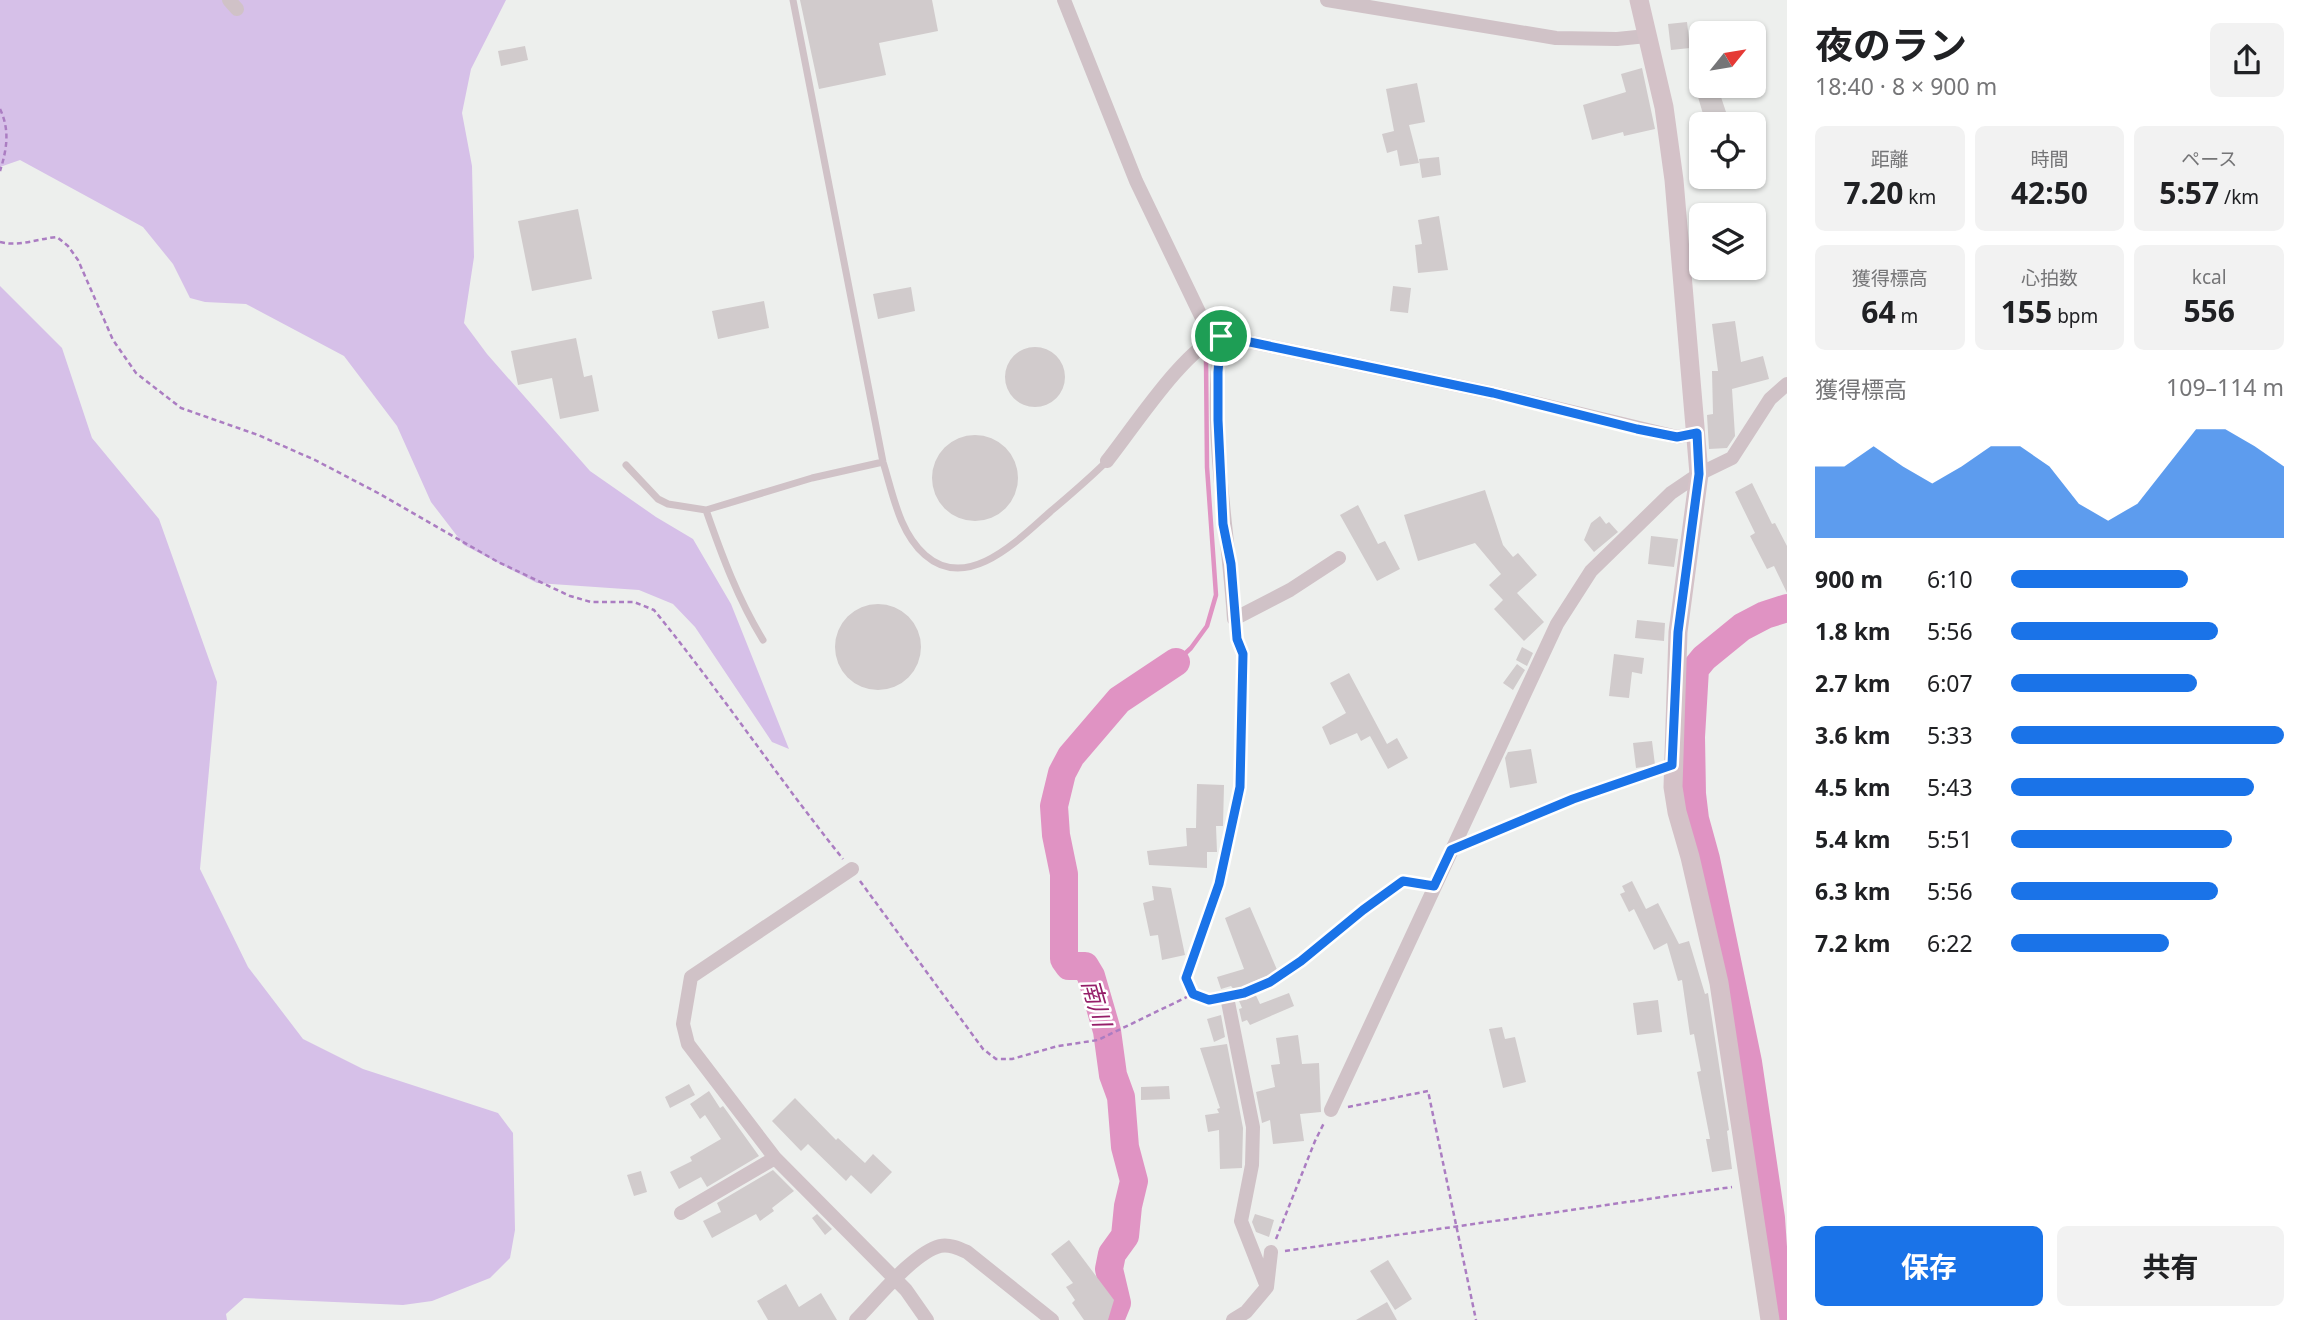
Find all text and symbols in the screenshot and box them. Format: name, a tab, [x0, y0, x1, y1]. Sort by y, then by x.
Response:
text: 夜のラン	[1815, 18, 1967, 70]
north arrow	[1689, 21, 1766, 98]
map controls	[1689, 21, 1766, 280]
button: share	[2210, 23, 2284, 97]
text: 18:40 · 8 × 900 m	[1815, 70, 1997, 102]
button: locate	[1689, 112, 1766, 189]
text: 距離	[1871, 146, 1909, 172]
text: 時間	[2030, 146, 2069, 172]
text: ペース	[2181, 146, 2237, 172]
text: 7.20	[1843, 172, 1903, 213]
text: 42:50	[2011, 172, 2088, 213]
text: 5:57	[2159, 172, 2219, 213]
text: km	[1903, 184, 1936, 210]
text: /km	[2219, 184, 2259, 210]
button: layers	[1689, 203, 1766, 280]
text: kcal	[2192, 264, 2227, 290]
text: 獲得標高	[1852, 265, 1928, 291]
text: 心拍数	[2021, 265, 2078, 291]
text: 556	[2183, 290, 2235, 331]
text: 64	[1861, 291, 1896, 332]
text: 155	[2001, 291, 2052, 332]
text: m	[1896, 303, 1918, 329]
text: bpm	[2052, 303, 2098, 329]
pin	[1191, 306, 1251, 366]
icon: arrive	[1202, 317, 1240, 355]
text: 109–114 m	[2166, 371, 2284, 403]
text: 獲得標高	[1815, 373, 1907, 405]
text: 900 m	[1815, 563, 1883, 595]
text: 6:10	[1927, 563, 1973, 595]
text: 1.8 km	[1815, 615, 1890, 647]
text: 5:56	[1927, 615, 1973, 647]
text: 2.7 km	[1815, 667, 1890, 699]
text: 6:07	[1927, 667, 1973, 699]
text: 3.6 km	[1815, 719, 1890, 751]
text: 5:33	[1927, 719, 1973, 751]
text: 4.5 km	[1815, 771, 1890, 803]
text: 5:43	[1927, 771, 1973, 803]
text: 5.4 km	[1815, 823, 1890, 855]
text: 5:51	[1927, 823, 1973, 855]
text: 6.3 km	[1815, 875, 1890, 907]
text: 5:56	[1927, 875, 1973, 907]
text: 7.2 km	[1815, 927, 1890, 959]
text: 6:22	[1927, 927, 1973, 959]
water label: 南川	[1075, 975, 1121, 1033]
button: 保存	[1815, 1226, 2043, 1306]
button: 共有	[2057, 1226, 2284, 1306]

